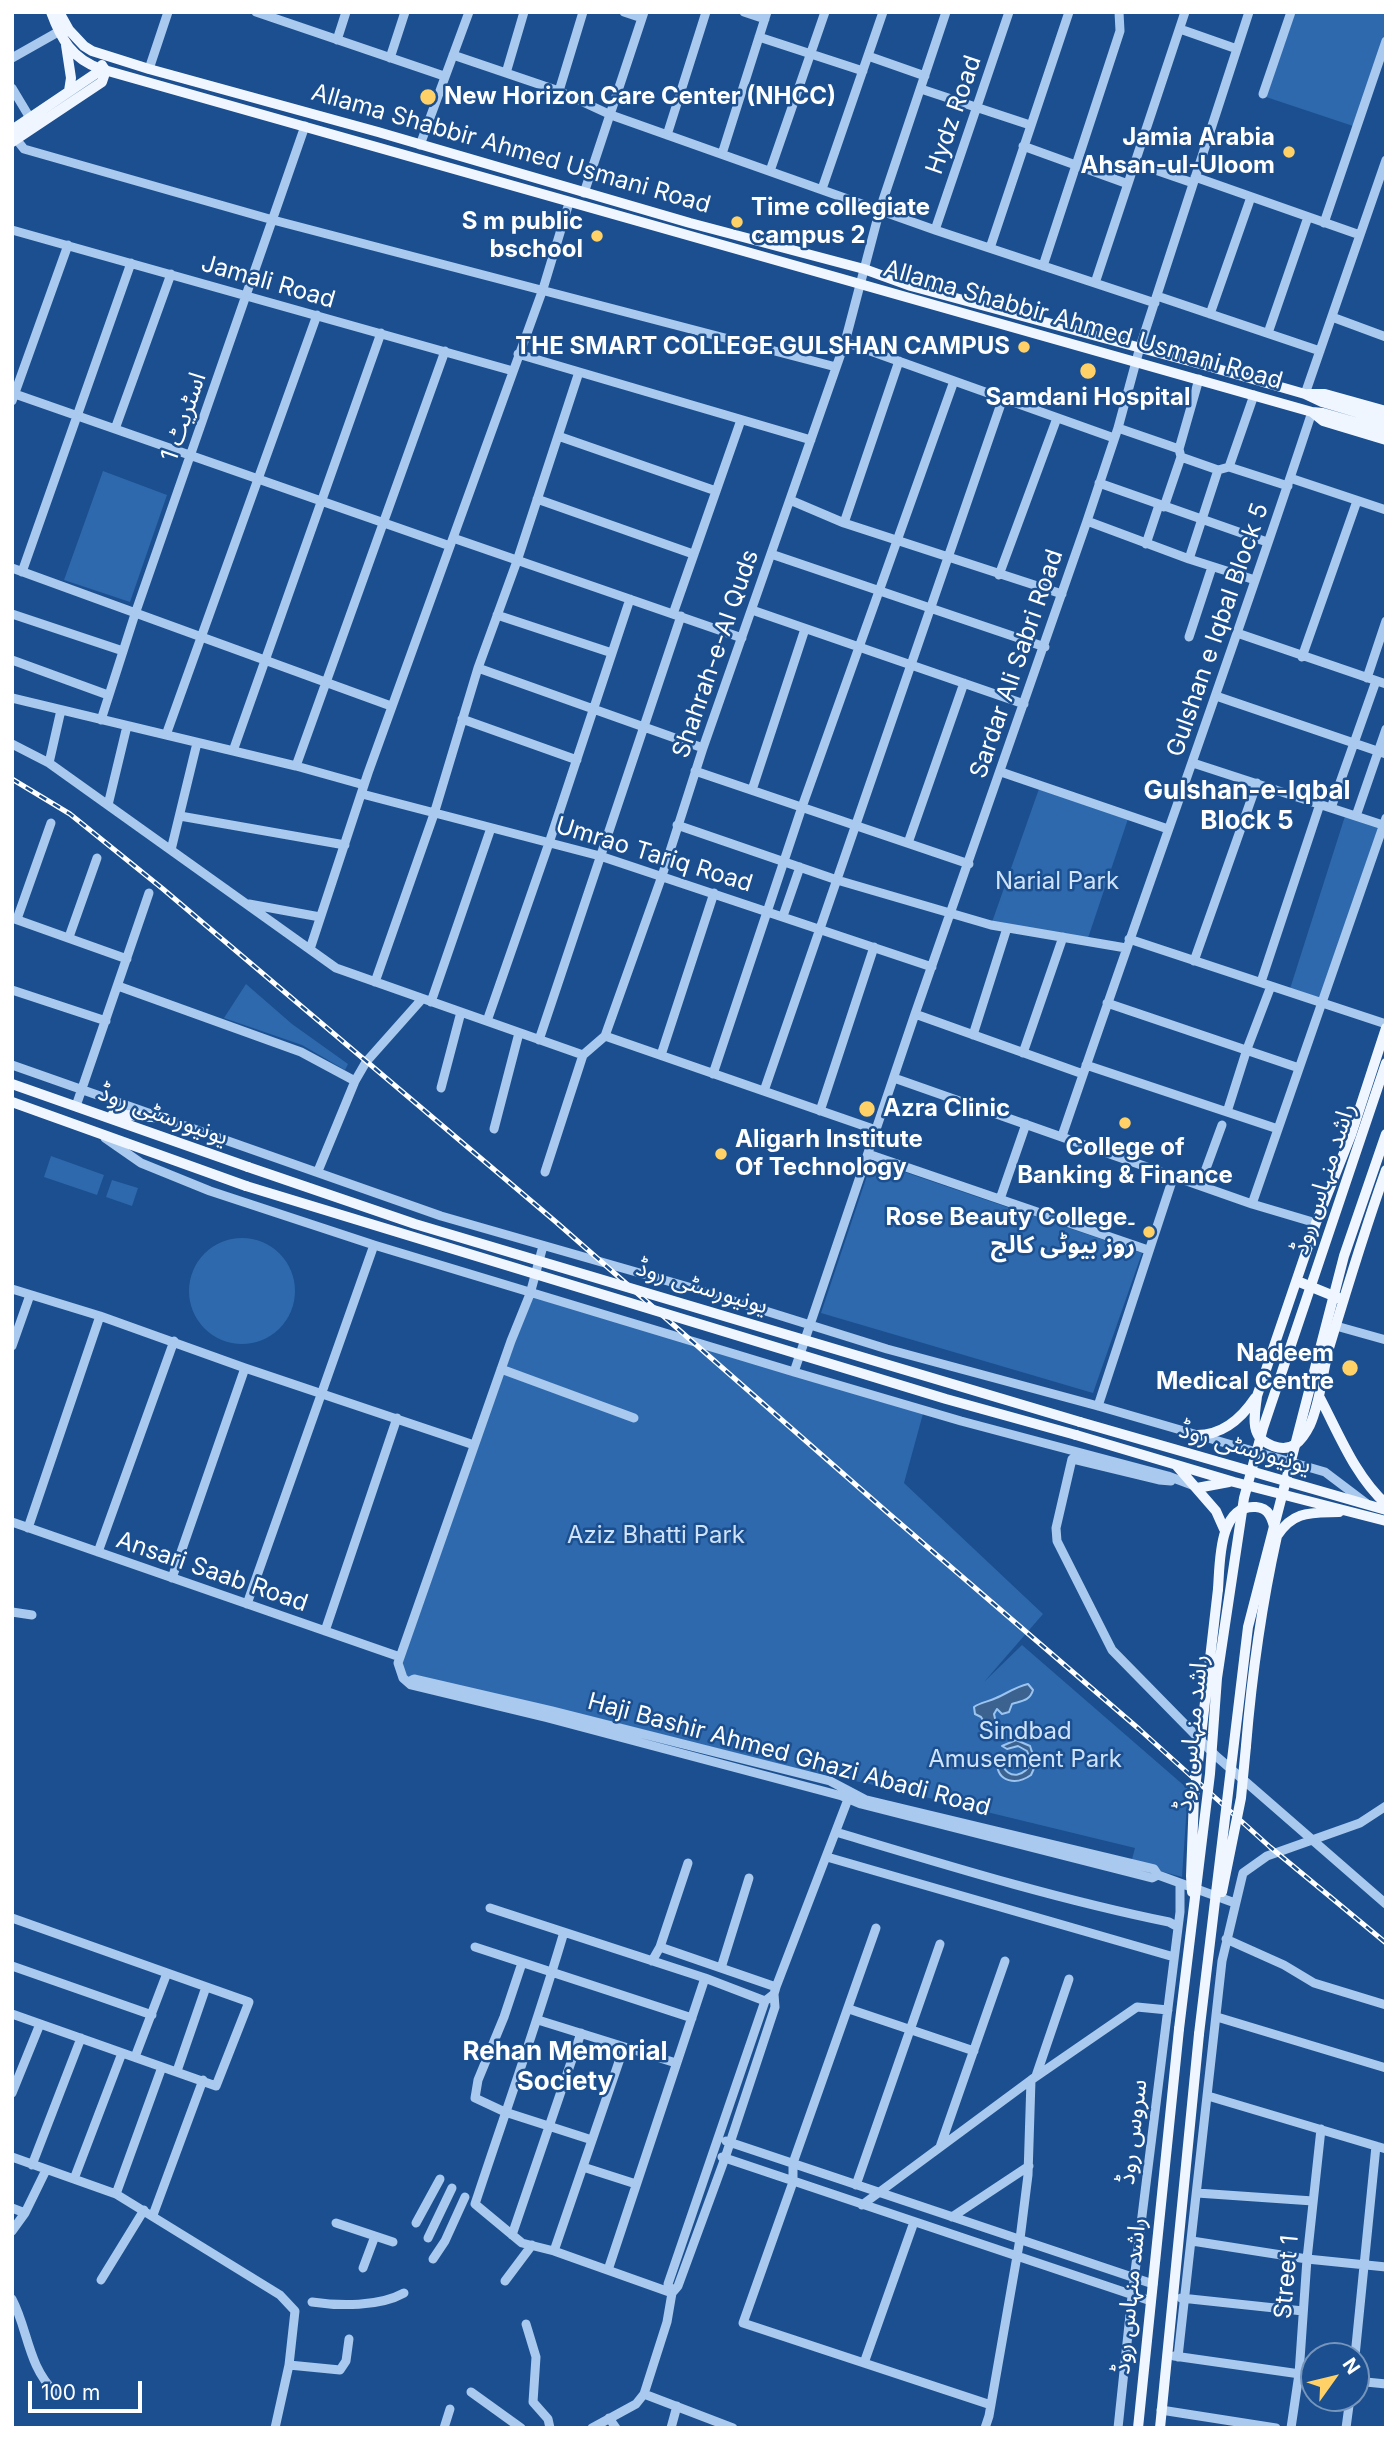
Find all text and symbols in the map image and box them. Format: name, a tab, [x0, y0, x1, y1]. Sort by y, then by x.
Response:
street label: Hydz Road	[920, 52, 988, 178]
street label: Allama Shabbir Ahmed Usmani Road	[308, 78, 714, 220]
place label: New Horizon Care Center (NHCC)	[444, 83, 836, 111]
marker: New Horizon Care Center (NHCC)	[418, 87, 438, 107]
place label: Jamia Arabia Ahsan-ul-Uloom	[1081, 124, 1275, 180]
marker: Jamia Arabia Ahsan-ul-Uloom	[1281, 144, 1297, 160]
place label: Time collegiate campus 2	[751, 194, 930, 250]
place label: S m public bschool	[462, 208, 583, 264]
marker: Time collegiate campus 2	[729, 214, 745, 230]
marker: S m public bschool	[589, 228, 605, 244]
street label: Jamali Road	[198, 249, 338, 315]
street label: Allama Shabbir Ahmed Usmani Road	[880, 254, 1286, 396]
place label: THE SMART COLLEGE GULSHAN CAMPUS	[515, 333, 1010, 361]
marker: THE SMART COLLEGE GULSHAN CAMPUS	[1016, 339, 1032, 355]
marker: Samdani Hospital	[1078, 361, 1098, 381]
street label: اسٹریٹ 1	[155, 369, 213, 465]
place label: Samdani Hospital	[986, 384, 1190, 412]
street label: Gulshan e Iqbal Block 5	[1161, 499, 1275, 761]
street label: Shahrah-e-Al Quds	[667, 546, 765, 762]
street label: Sardar Ali Sabri Road	[964, 546, 1070, 782]
district label: Gulshan-e-Iqbal Block 5	[1143, 775, 1351, 836]
street label: Umrao Tariq Road	[552, 811, 756, 899]
park label: Narial Park	[995, 868, 1119, 896]
street label: یونیورسٹی روڈ	[94, 1078, 232, 1152]
place label: Azra Clinic	[883, 1095, 1010, 1123]
marker: Azra Clinic	[857, 1099, 877, 1119]
street label: راشد منہاس روڈ	[1286, 1100, 1362, 1258]
marker: College of Banking & Finance	[1117, 1115, 1133, 1131]
place label: Aligarh Institute Of Technology	[735, 1126, 923, 1182]
place label: College of Banking & Finance	[1017, 1134, 1233, 1190]
marker: Aligarh Institute Of Technology	[713, 1146, 729, 1162]
place label: Rose Beauty College۔ روز بیوٹی کالج	[886, 1204, 1135, 1260]
marker: Rose Beauty College۔ روز بیوٹی کالج	[1141, 1224, 1157, 1240]
street label: یونیورسٹی روڈ	[633, 1253, 771, 1321]
place label: Nadeem Medical Centre	[1156, 1340, 1334, 1396]
marker: Nadeem Medical Centre	[1340, 1358, 1360, 1378]
street label: یونیورسٹی روڈ	[1175, 1415, 1315, 1481]
park label: Aziz Bhatti Park	[567, 1522, 745, 1550]
street label: Ansari Saab Road	[113, 1526, 311, 1618]
street label: راشد منہاس روڈ	[1169, 1653, 1215, 1813]
street label: Haji Bashir Ahmed Ghazi Abadi Road	[584, 1687, 994, 1823]
park label: Sindbad Amusement Park	[928, 1718, 1122, 1774]
district label: Rehan Memorial Society	[462, 2036, 668, 2098]
street label: سروس روڈ	[1112, 2078, 1154, 2186]
street label: راشد منہاس روڈ	[1107, 2216, 1153, 2376]
street label: Street 1	[1269, 2234, 1305, 2320]
north arrow	[1300, 2342, 1370, 2412]
text: N	[1338, 2354, 1365, 2379]
scale bar	[32, 2366, 145, 2410]
text: 100 m	[41, 2380, 100, 2405]

